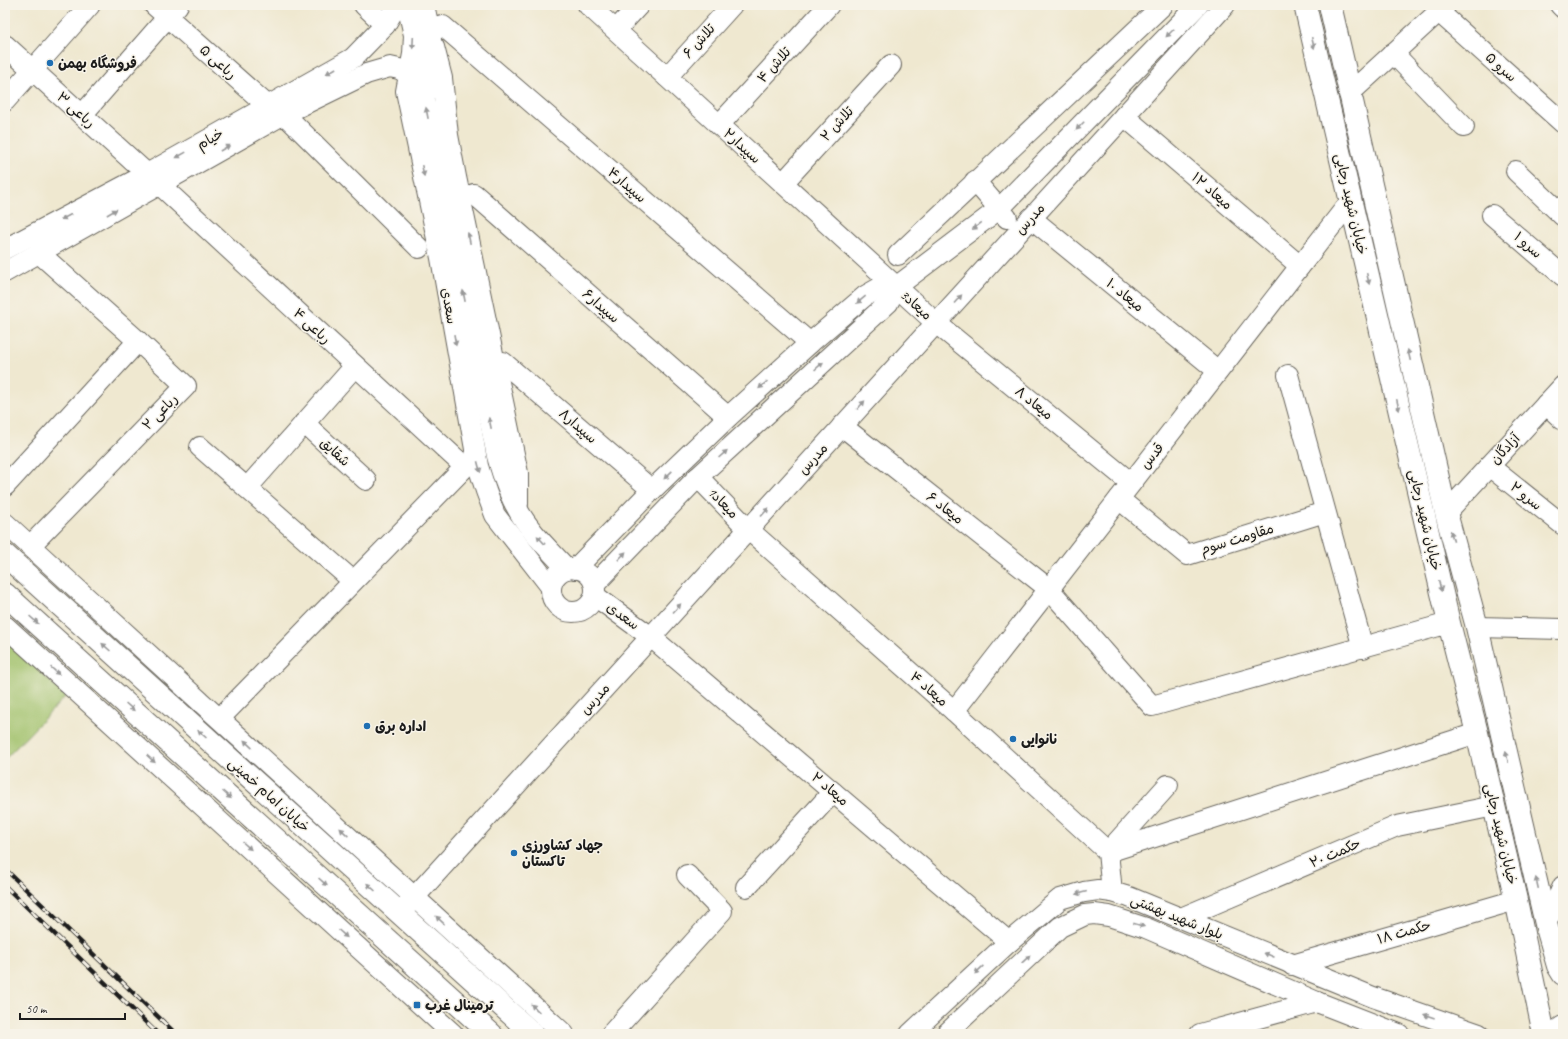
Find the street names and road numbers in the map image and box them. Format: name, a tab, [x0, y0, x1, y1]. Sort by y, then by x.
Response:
street label: تلاش ۶	[679, 20, 719, 62]
street label: رباعی ۵	[196, 41, 240, 83]
street label: تلاش ۴	[754, 43, 795, 86]
street label: سرو ۵	[1481, 49, 1520, 86]
street label: رباعی ۳	[53, 88, 99, 132]
street label: تلاش ۲	[817, 102, 858, 145]
street label: خیام	[194, 125, 227, 155]
street label: سپیدار۲	[719, 125, 764, 168]
street label: خیابان شهید رجایی	[1331, 152, 1371, 256]
street label: سپیدار۴	[604, 164, 650, 207]
street label: میعاد ۱۲	[1188, 169, 1236, 213]
street label: مدرس	[1012, 200, 1048, 238]
street label: سرو ۱	[1510, 228, 1546, 263]
street label: میعاد ۱۰	[1103, 275, 1147, 315]
street label: سپیدار۶	[578, 285, 623, 327]
street label: میعاد3	[897, 286, 935, 324]
street label: سعدی	[437, 287, 461, 325]
street label: رباعی ۴	[290, 305, 334, 347]
street label: میعاد ۸	[1012, 383, 1056, 423]
street label: رباعی ۲	[139, 390, 181, 434]
street label: سپیدار۸	[555, 405, 601, 448]
street label: آزادگان	[1487, 430, 1524, 468]
street label: شقایق	[316, 434, 354, 470]
street label: قدس	[1136, 439, 1168, 473]
street label: مدرس	[795, 440, 831, 478]
street label: خیابان شهید رجایی	[1405, 468, 1445, 572]
street label: سرو ۲	[1506, 478, 1545, 515]
street label: میعاد1	[704, 484, 742, 522]
street label: میعاد ۶	[923, 488, 967, 528]
street label: مقاومت سوم	[1198, 520, 1277, 561]
street label: سعدی	[603, 598, 643, 634]
street label: میعاد ۴	[907, 668, 951, 710]
street label: مدرس	[577, 680, 613, 718]
street label: خیابان امام خمینی	[223, 754, 313, 837]
street label: میعاد ۲	[808, 768, 852, 810]
street label: خیابان شهید رجایی	[1481, 782, 1521, 886]
street label: حکمت ۲۰	[1307, 835, 1363, 871]
street label: بلوار شهید بهشتی	[1128, 891, 1226, 943]
street label: حکمت ۱۸	[1375, 916, 1433, 948]

